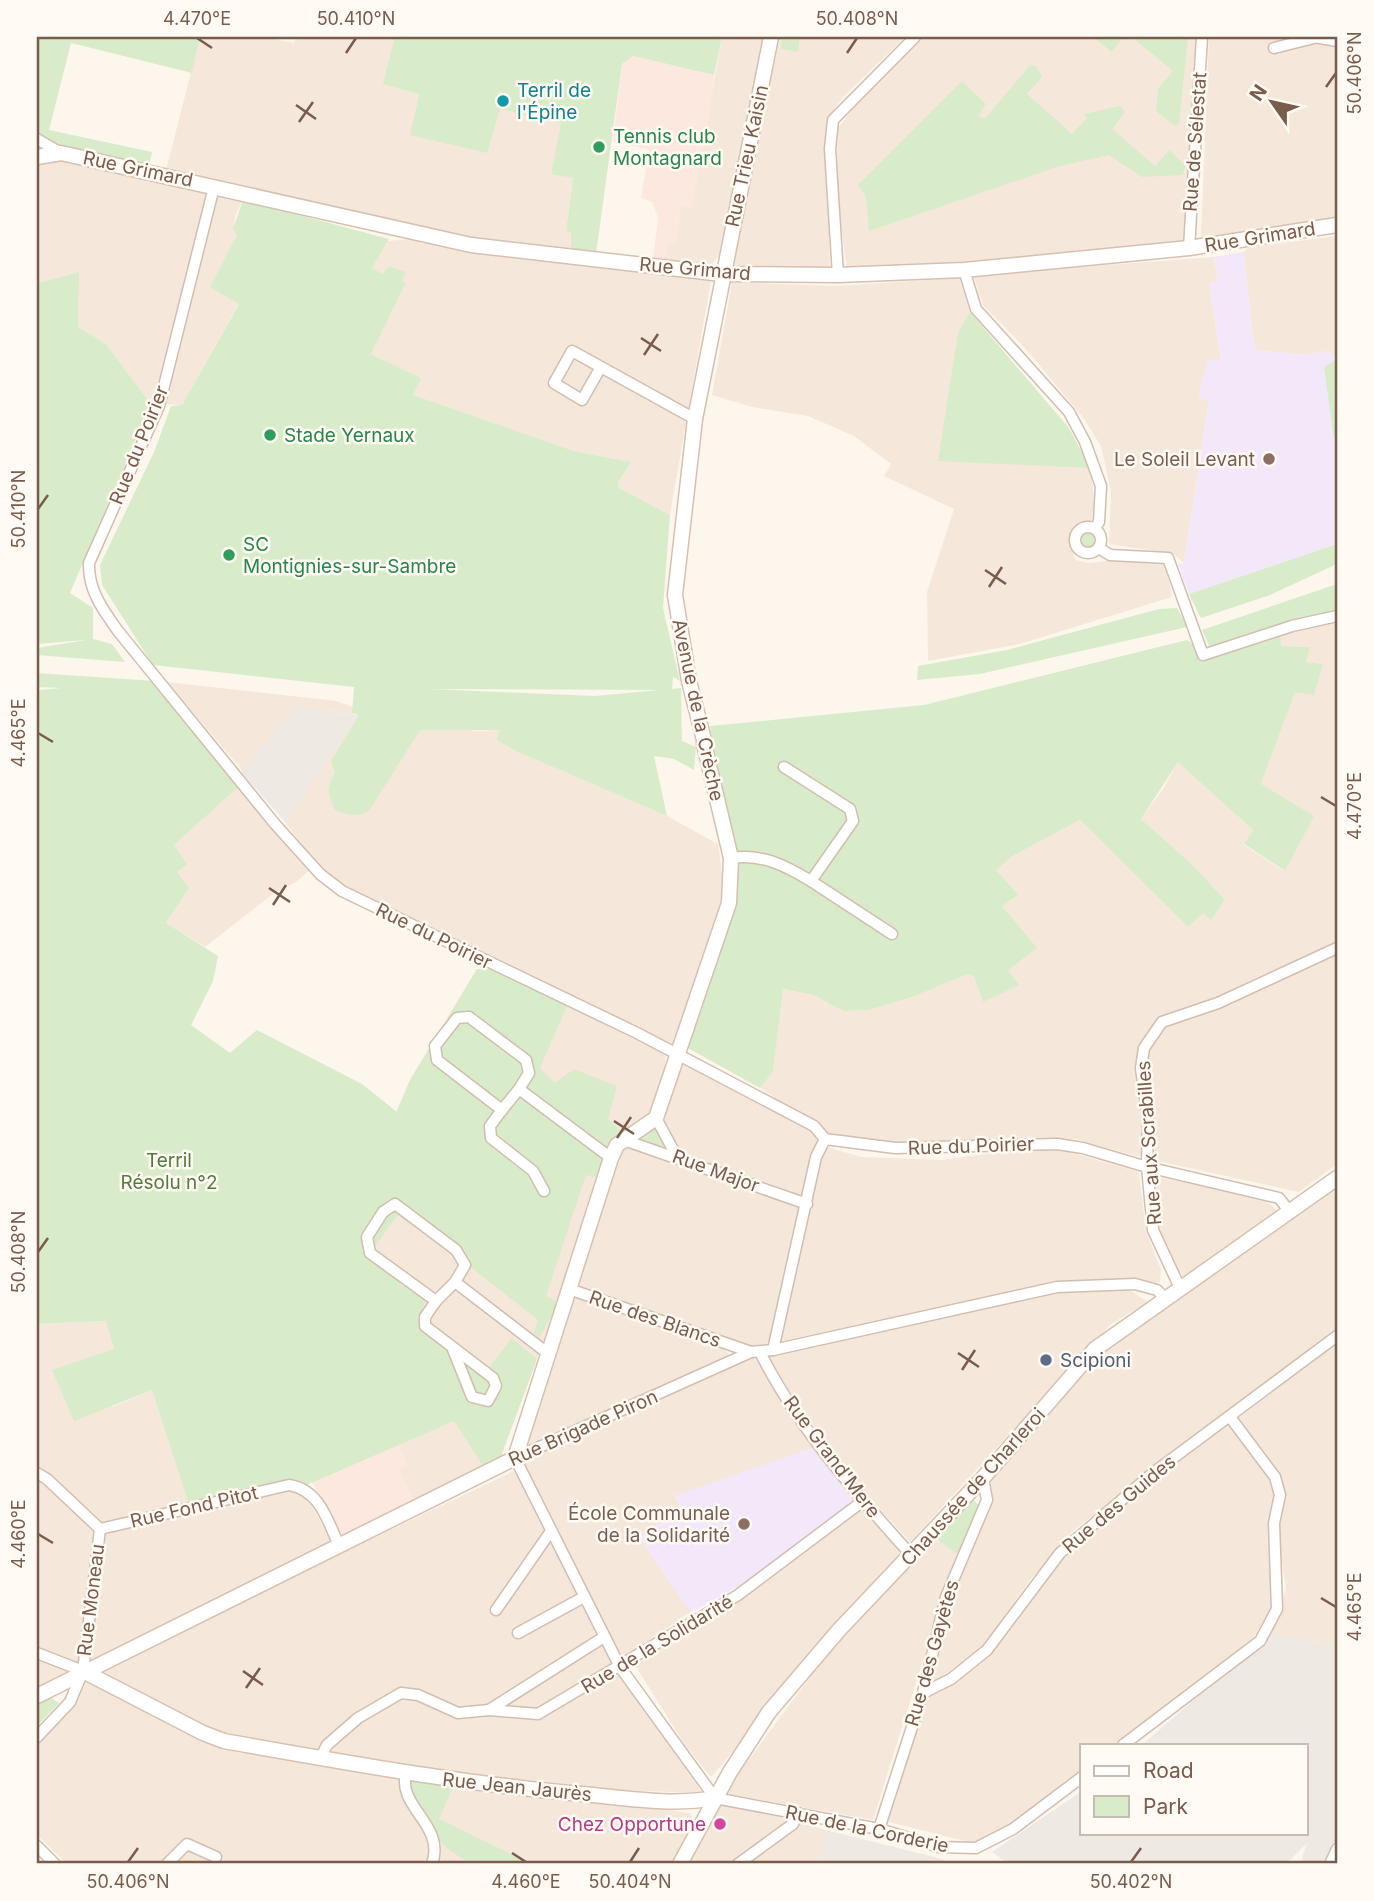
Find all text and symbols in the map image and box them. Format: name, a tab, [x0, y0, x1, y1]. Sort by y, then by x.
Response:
text: 4.470°E	[163, 8, 231, 29]
text: 50.410°N	[317, 8, 395, 29]
text: 50.408°N	[816, 8, 898, 29]
text: 50.406°N	[1344, 32, 1365, 114]
north arrow	[1238, 66, 1308, 136]
street label: Rue de Sélestat	[1179, 71, 1211, 213]
place label: Terril de l'Épine	[517, 79, 591, 124]
text: N	[1245, 80, 1272, 105]
street label: Rue Trieu Kaisin	[721, 83, 773, 229]
marker: Terril de l'Épine	[495, 93, 511, 109]
place label: Tennis club Montagnard	[613, 125, 722, 170]
marker: Tennis club Montagnard	[591, 139, 607, 155]
street label: Rue Grimard	[81, 146, 195, 192]
street label: Rue Grimard	[1203, 217, 1317, 257]
street label: Rue Grimard	[638, 253, 752, 285]
street label: Rue du Poirier	[105, 382, 173, 508]
place label: Stade Yernaux	[284, 424, 415, 447]
marker: Stade Yernaux	[262, 427, 278, 443]
place label: Le Soleil Levant	[1114, 448, 1255, 471]
marker: Le Soleil Levant	[1261, 451, 1277, 467]
text: 50.410°N	[8, 470, 29, 548]
place label: SC Montignies-sur-Sambre	[243, 533, 456, 578]
marker: SC Montignies-sur-Sambre	[221, 547, 237, 563]
street label: Avenue de la Crèche	[667, 617, 729, 803]
text: 4.465°E	[8, 699, 29, 767]
text: 4.470°E	[1344, 772, 1365, 840]
street label: Rue du Poirier	[372, 898, 496, 974]
street label: Rue aux Scrabilles	[1132, 1060, 1166, 1226]
street label: Rue du Poirier	[907, 1132, 1035, 1160]
street label: Rue Major	[669, 1145, 763, 1197]
park label: Terril Résolu n°2	[120, 1149, 218, 1194]
text: 50.408°N	[8, 1211, 29, 1293]
street label: Rue des Blancs	[586, 1286, 724, 1352]
place label: Scipioni	[1060, 1349, 1131, 1372]
marker: Scipioni	[1038, 1352, 1054, 1368]
street label: Rue Brigade Piron	[505, 1385, 661, 1471]
street label: Rue Grand'Mere	[779, 1392, 885, 1522]
street label: Chaussée de Charleroi	[896, 1403, 1050, 1571]
street label: Rue des Guides	[1058, 1450, 1180, 1558]
street label: Rue Fond Pitot	[128, 1481, 260, 1533]
text: 4.460°E	[8, 1499, 29, 1569]
place label: École Communale de la Solidarité	[568, 1501, 730, 1547]
marker: École Communale de la Solidarité	[736, 1516, 752, 1532]
street label: Rue Moneau	[73, 1543, 109, 1657]
text: 4.465°E	[1344, 1573, 1365, 1641]
street label: Rue des Gayètes	[900, 1577, 964, 1729]
street label: Rue de la Solidarité	[577, 1590, 737, 1698]
legend	[1080, 1744, 1308, 1834]
text: Road	[1143, 1758, 1194, 1783]
street label: Rue Jean Jaurès	[441, 1768, 593, 1806]
text: Park	[1143, 1794, 1188, 1819]
street label: Rue de la Corderie	[783, 1800, 951, 1858]
place label: Chez Opportune	[558, 1813, 706, 1836]
marker: Chez Opportune	[712, 1816, 728, 1832]
text: 50.406°N	[87, 1871, 169, 1892]
text: 4.460°E	[491, 1871, 561, 1892]
text: 50.404°N	[588, 1871, 672, 1892]
text: 50.402°N	[1090, 1871, 1172, 1892]

